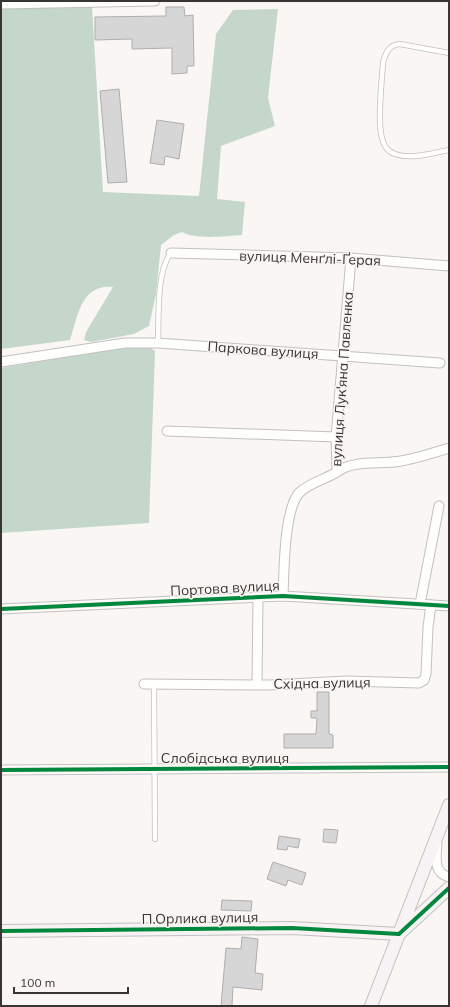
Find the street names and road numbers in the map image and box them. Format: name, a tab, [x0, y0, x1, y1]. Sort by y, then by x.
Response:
street label: вулиця Менґлі-Ґерая	[239, 247, 381, 269]
street label: вулиця Лук'яна Павленка	[327, 291, 357, 467]
street label: Паркова вулиця	[207, 337, 319, 363]
street label: Портова вулиця	[170, 576, 280, 600]
street label: Східна вулиця	[273, 673, 371, 693]
street label: Слобідська вулиця	[161, 749, 289, 767]
street label: П.Орлика вулиця	[142, 908, 258, 928]

